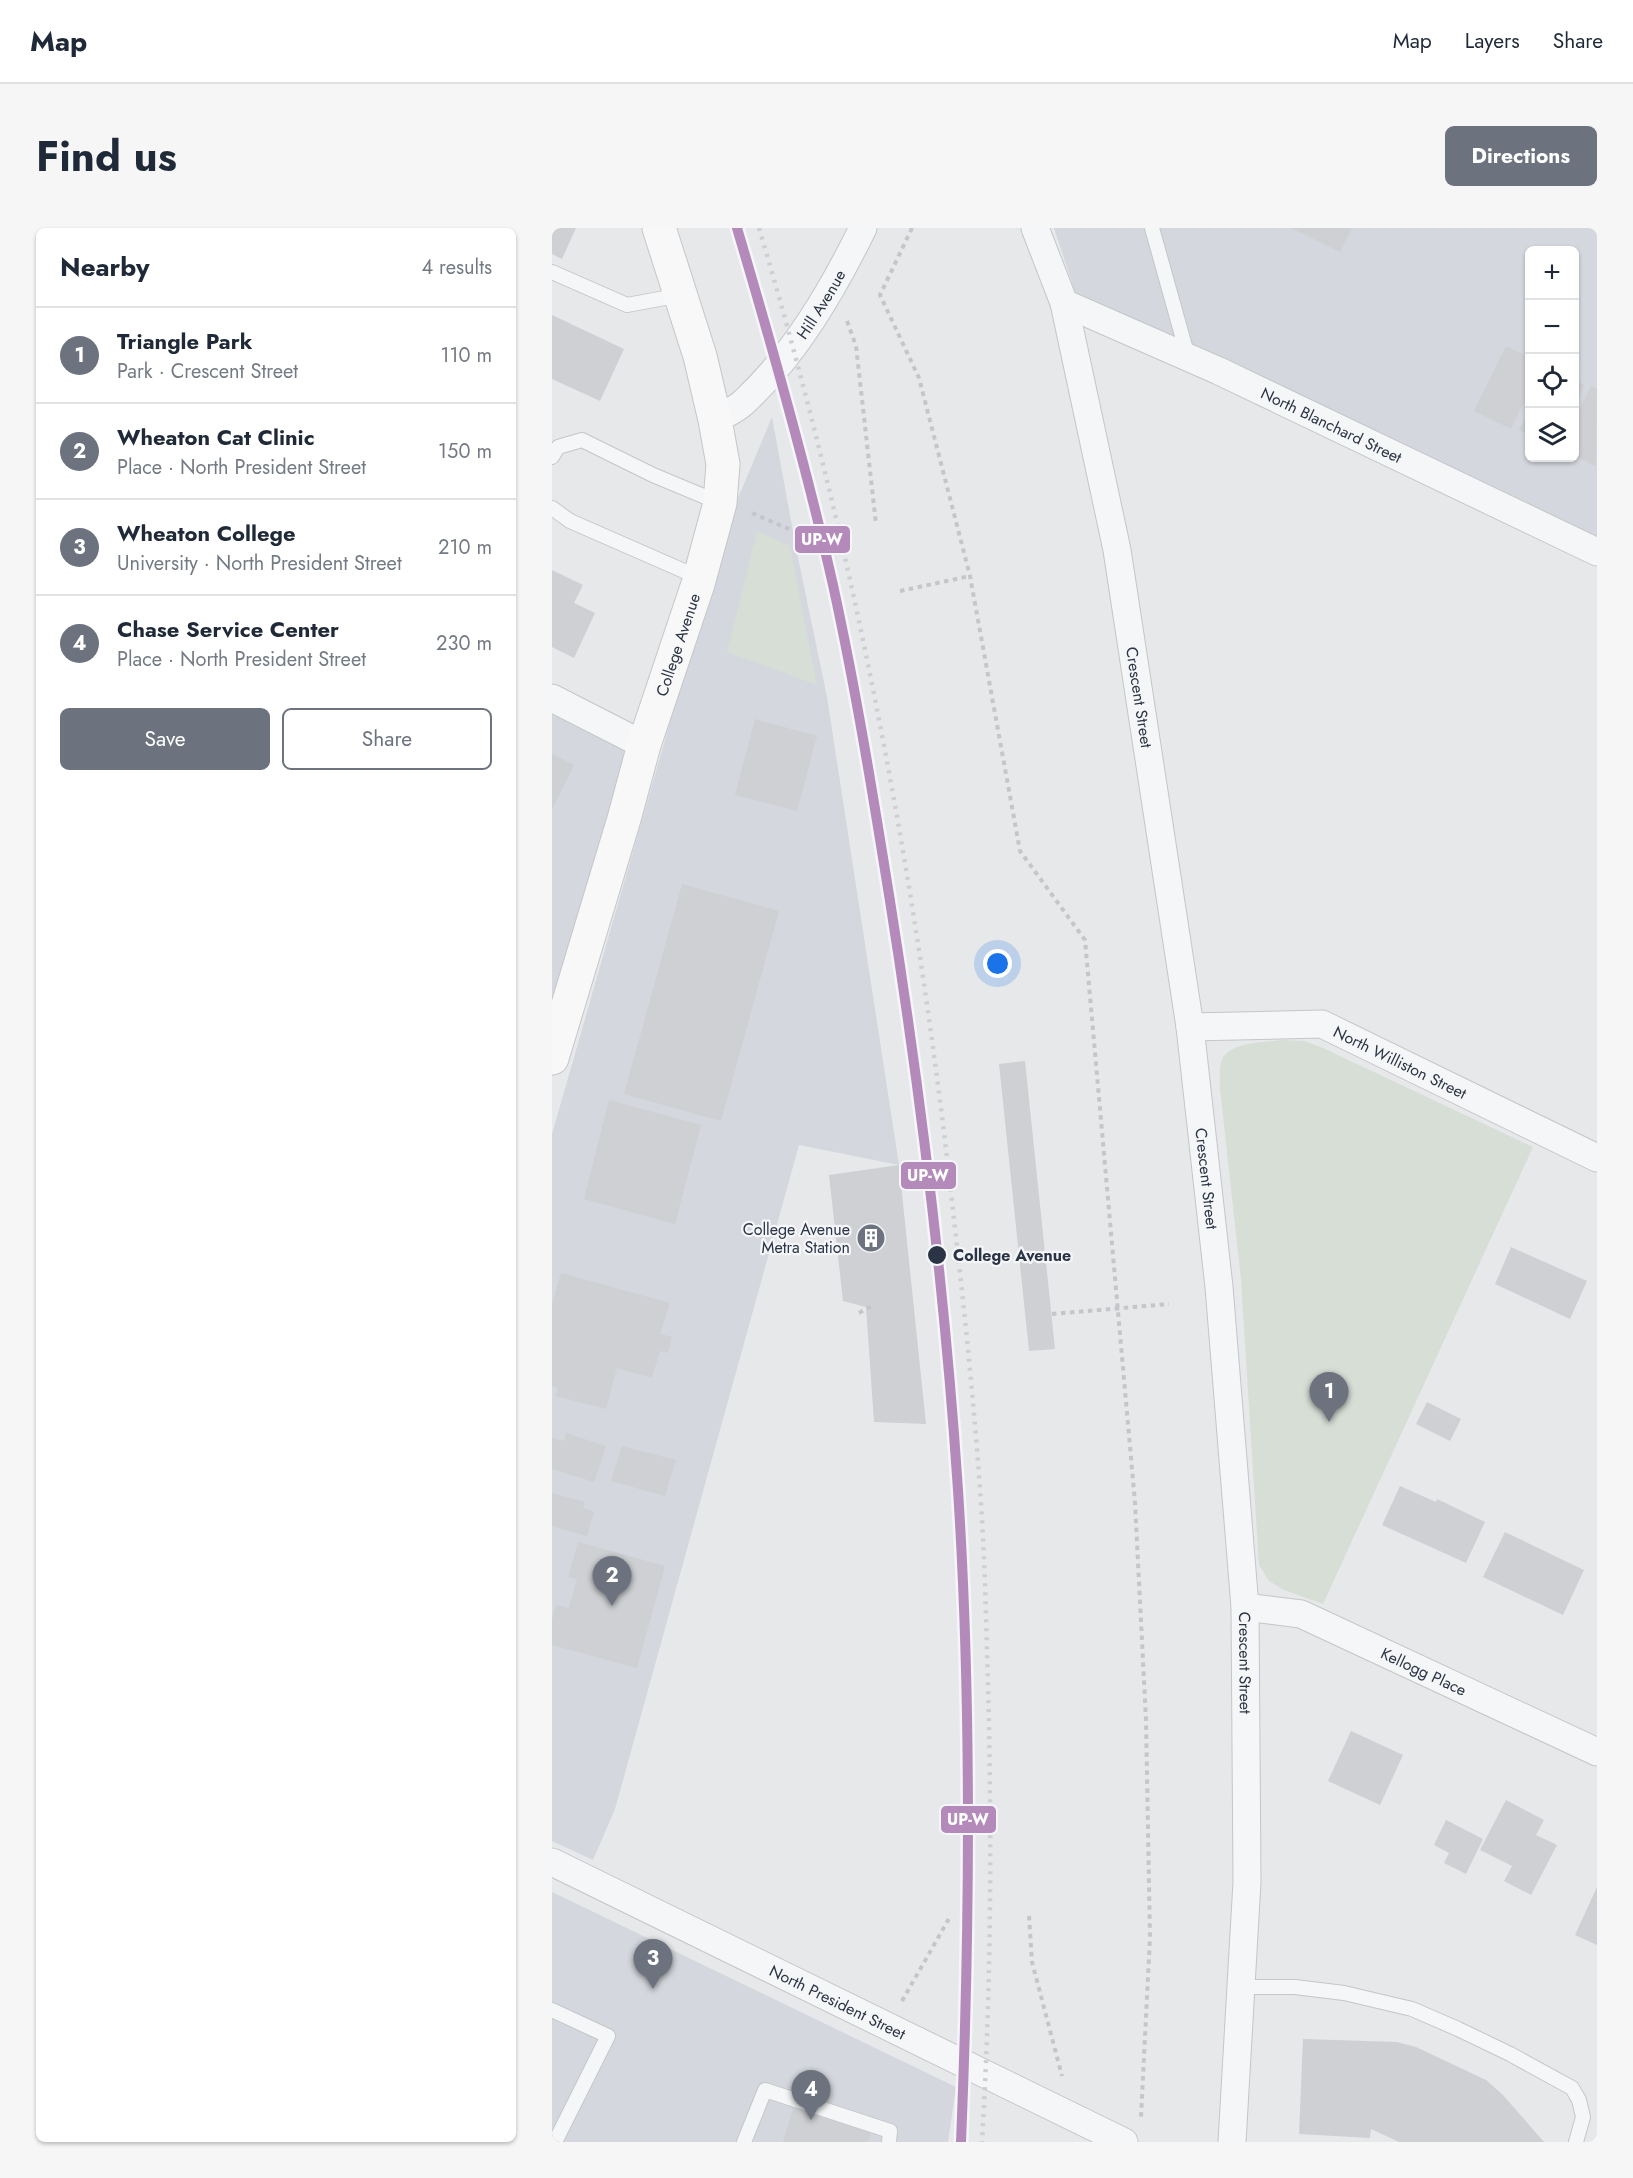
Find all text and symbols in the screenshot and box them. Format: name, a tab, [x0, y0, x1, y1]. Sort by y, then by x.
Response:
text: Map	[30, 21, 87, 62]
text: Map	[1393, 26, 1432, 56]
text: Layers	[1465, 26, 1520, 56]
text: Share	[1553, 26, 1603, 56]
text: Find us	[36, 126, 177, 187]
button: Directions	[1445, 126, 1597, 186]
map controls	[1525, 246, 1579, 462]
button: +	[1525, 246, 1579, 300]
text: Nearby	[60, 248, 149, 286]
text: 4 results	[421, 253, 492, 282]
street label: Hill Avenue	[791, 266, 851, 344]
button: −	[1525, 300, 1579, 354]
text: Triangle Park	[117, 325, 252, 357]
text: 1	[74, 341, 85, 370]
text: 110 m	[440, 341, 492, 370]
button: locate	[1525, 354, 1579, 408]
text: Park · Crescent Street	[117, 357, 298, 386]
street label: North Blanchard Street	[1257, 382, 1406, 469]
button: layers	[1525, 408, 1579, 462]
text: Wheaton Cat Clinic	[117, 421, 315, 453]
text: 2	[73, 437, 86, 466]
text: 150 m	[438, 437, 492, 466]
text: Place · North President Street	[117, 453, 366, 482]
text: Wheaton College	[117, 517, 296, 549]
line badge: UP-W	[794, 525, 851, 554]
text: UP-W	[801, 528, 843, 551]
text: 3	[73, 533, 86, 562]
text: 210 m	[438, 533, 492, 562]
text: University · North President Street	[117, 549, 402, 578]
street label: College Avenue	[650, 590, 706, 699]
text: Chase Service Center	[117, 613, 339, 645]
text: 4	[73, 629, 86, 658]
text: 230 m	[436, 629, 492, 658]
text: Place · North President Street	[117, 645, 366, 674]
street label: Crescent Street	[1120, 645, 1158, 750]
button: Save	[60, 708, 270, 770]
button: Share	[282, 708, 492, 770]
your location	[983, 949, 1012, 978]
street label: North Williston Street	[1329, 1020, 1471, 1105]
street label: Crescent Street	[1189, 1127, 1224, 1231]
line badge: UP-W	[900, 1161, 957, 1190]
text: UP-W	[907, 1164, 949, 1187]
place label: College Avenue Metra Station	[743, 1218, 850, 1259]
building icon: College Avenue Metra Station	[855, 1222, 887, 1254]
marker: College Avenue	[926, 1244, 948, 1266]
place label: College Avenue	[953, 1244, 1071, 1267]
pin: 1	[1310, 1372, 1348, 1422]
pin: 2	[592, 1556, 632, 1606]
street label: Crescent Street	[1233, 1612, 1257, 1714]
street label: Kellogg Place	[1377, 1642, 1470, 1702]
line badge: UP-W	[940, 1805, 997, 1834]
text: UP-W	[947, 1808, 989, 1831]
pin: 3	[634, 1940, 672, 1989]
street label: North President Street	[765, 1959, 909, 2045]
pin: 4	[792, 2070, 830, 2120]

